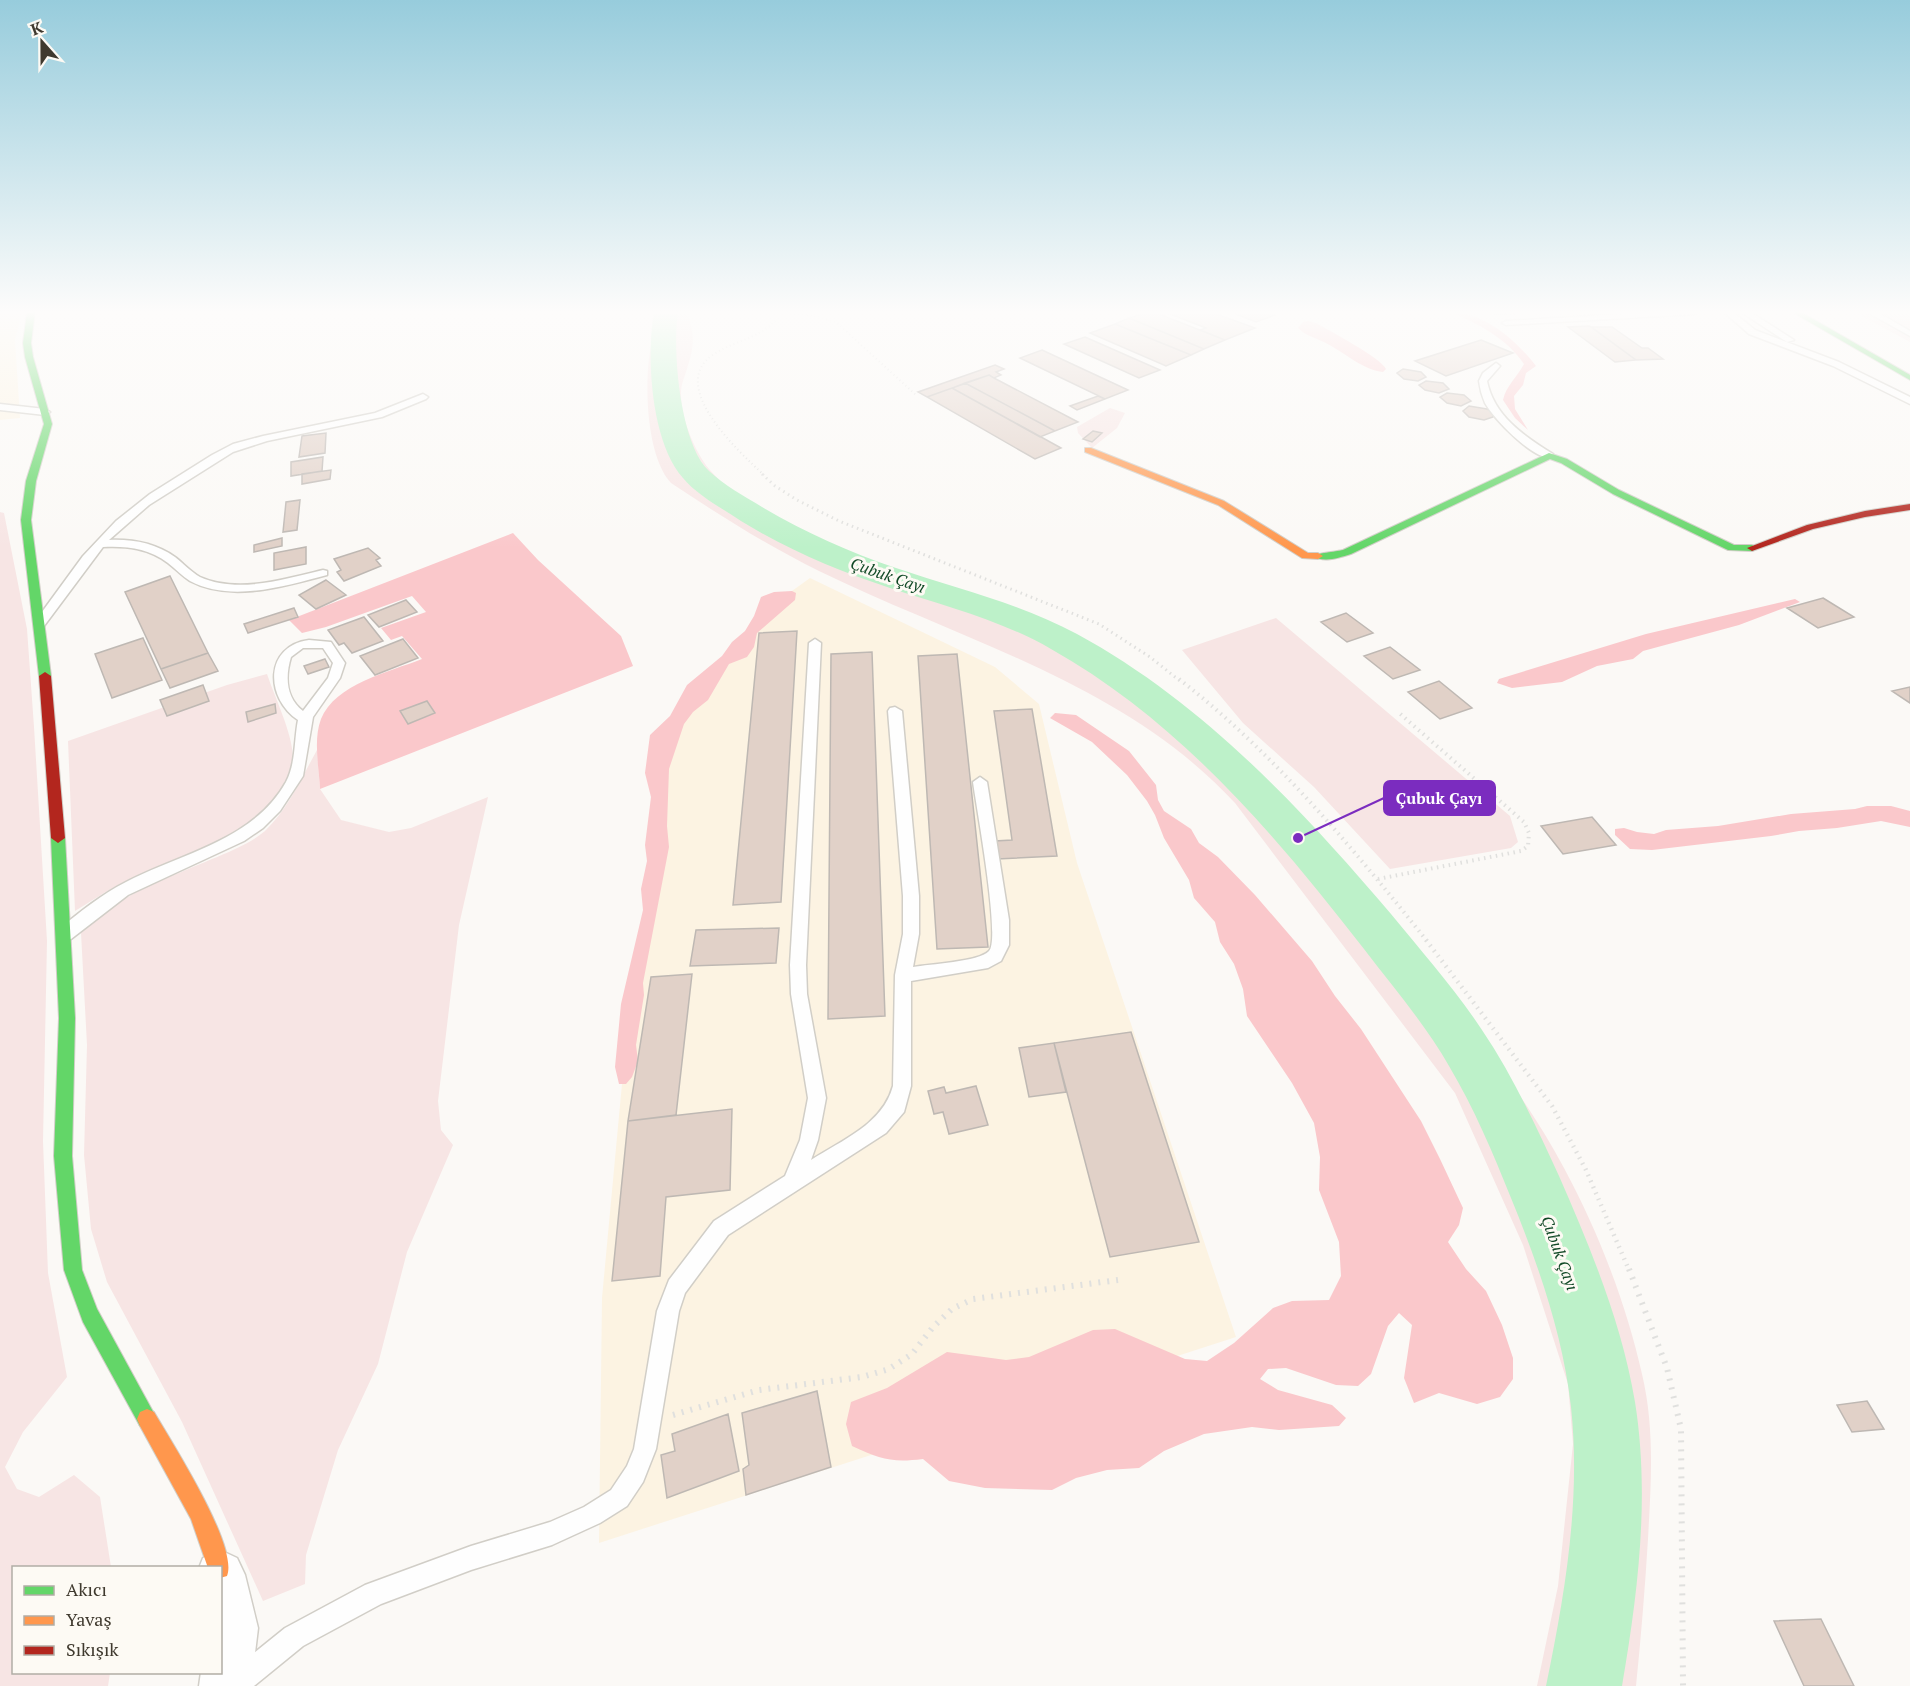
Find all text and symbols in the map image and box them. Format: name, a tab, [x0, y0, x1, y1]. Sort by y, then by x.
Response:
north arrow	[12, 12, 72, 72]
text: K	[27, 15, 46, 40]
water label: Çubuk Çayı	[848, 552, 928, 598]
callout: Çubuk Çayı	[1384, 781, 1495, 815]
text: Çubuk Çayı	[1396, 787, 1482, 809]
water label: Çubuk Çayı	[1536, 1213, 1584, 1293]
legend	[12, 1566, 222, 1674]
text: Akıcı	[66, 1577, 107, 1601]
text: Yavaş	[66, 1607, 112, 1631]
text: Sıkışık	[66, 1637, 119, 1661]

